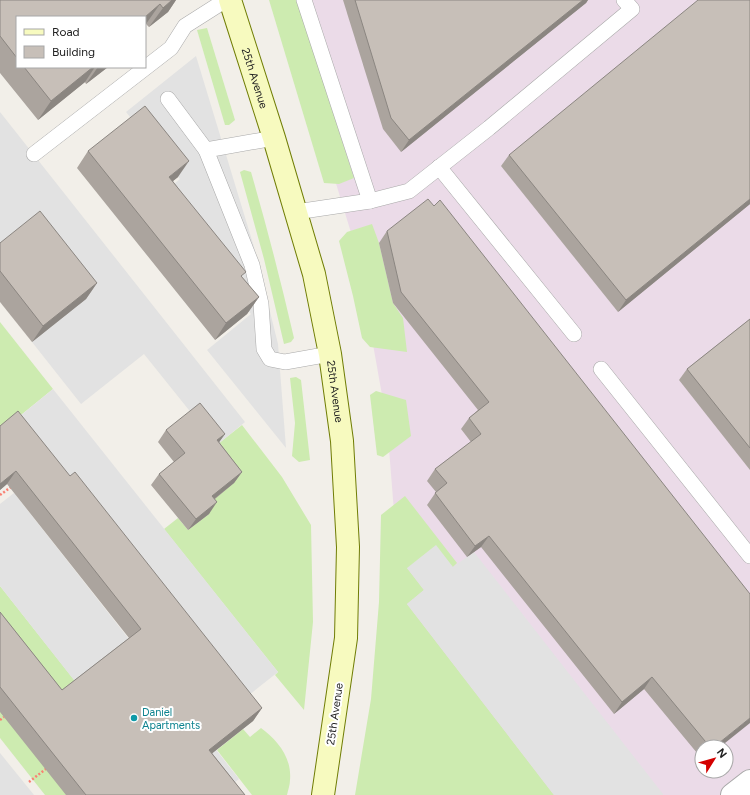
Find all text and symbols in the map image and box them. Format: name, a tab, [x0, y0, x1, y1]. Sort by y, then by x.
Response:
legend	[16, 16, 146, 68]
text: Road	[52, 25, 80, 39]
text: Building	[52, 45, 95, 59]
street label: 25th Avenue	[239, 46, 271, 110]
street label: 25th Avenue	[324, 359, 346, 423]
street label: 25th Avenue	[324, 682, 346, 746]
place label: Daniel Apartments	[142, 706, 200, 732]
marker: Daniel Apartments	[129, 713, 139, 723]
north arrow	[694, 739, 734, 779]
text: N	[714, 746, 729, 761]

